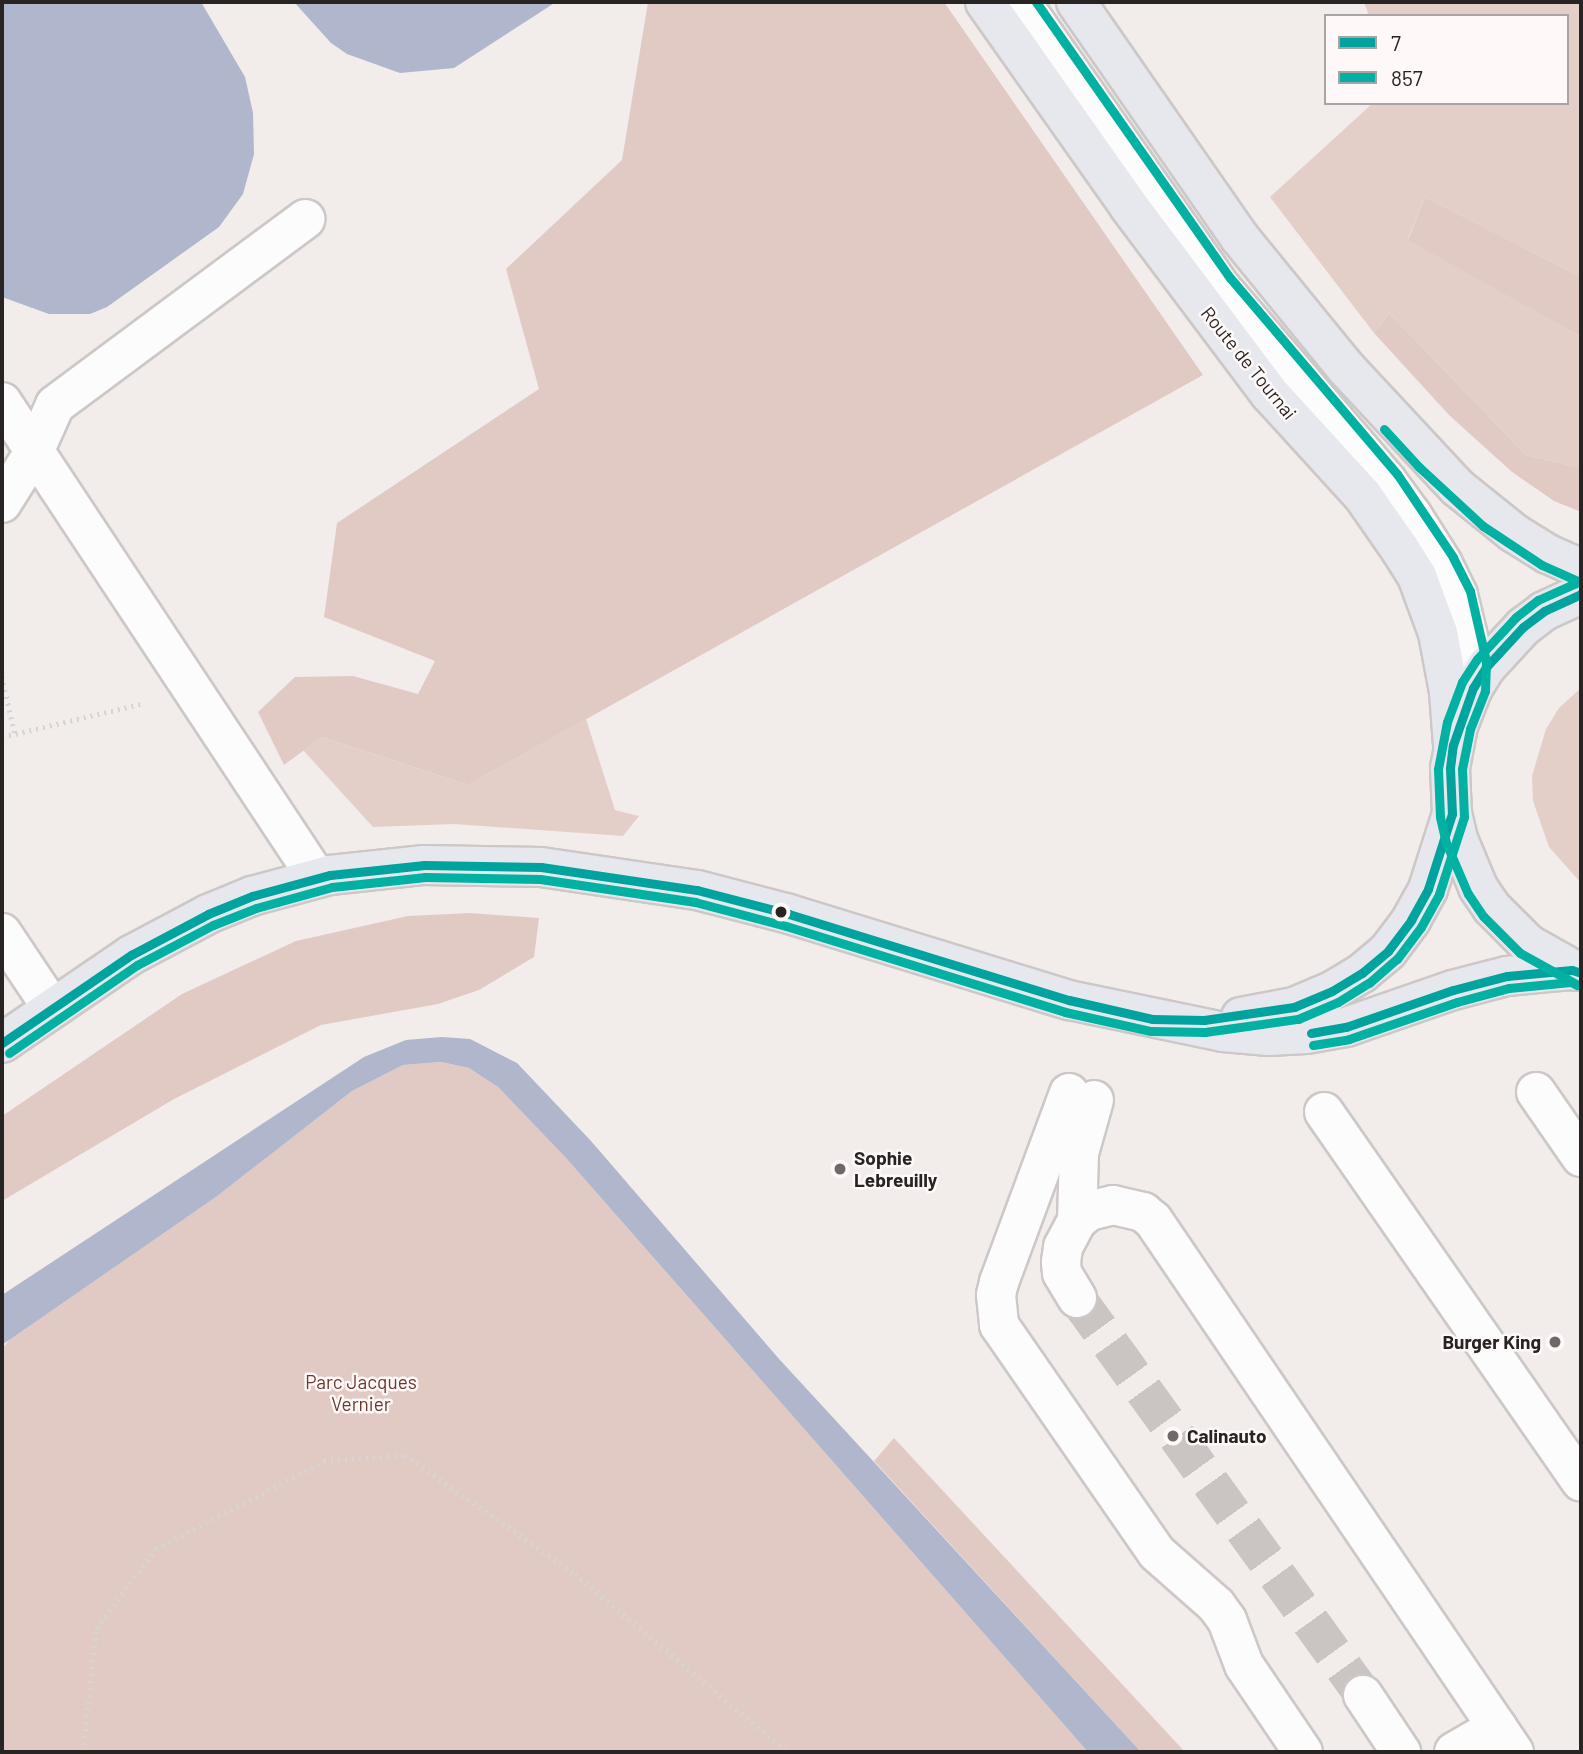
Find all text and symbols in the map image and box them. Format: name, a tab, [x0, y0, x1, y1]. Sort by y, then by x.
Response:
legend	[1324, 14, 1569, 105]
text: 7	[1391, 30, 1401, 55]
text: 857	[1391, 65, 1423, 90]
street label: Route de Tournai	[1196, 302, 1302, 424]
unlabelled marker	[774, 905, 788, 919]
place label: Sophie Lebreuilly	[854, 1147, 937, 1191]
marker: Sophie Lebreuilly	[832, 1161, 848, 1177]
place label: Burger King	[1442, 1331, 1541, 1353]
marker: Burger King	[1547, 1334, 1563, 1350]
park label: Parc Jacques Vernier	[305, 1371, 417, 1415]
place label: Calinauto	[1187, 1425, 1266, 1447]
marker: Calinauto	[1165, 1428, 1181, 1444]

